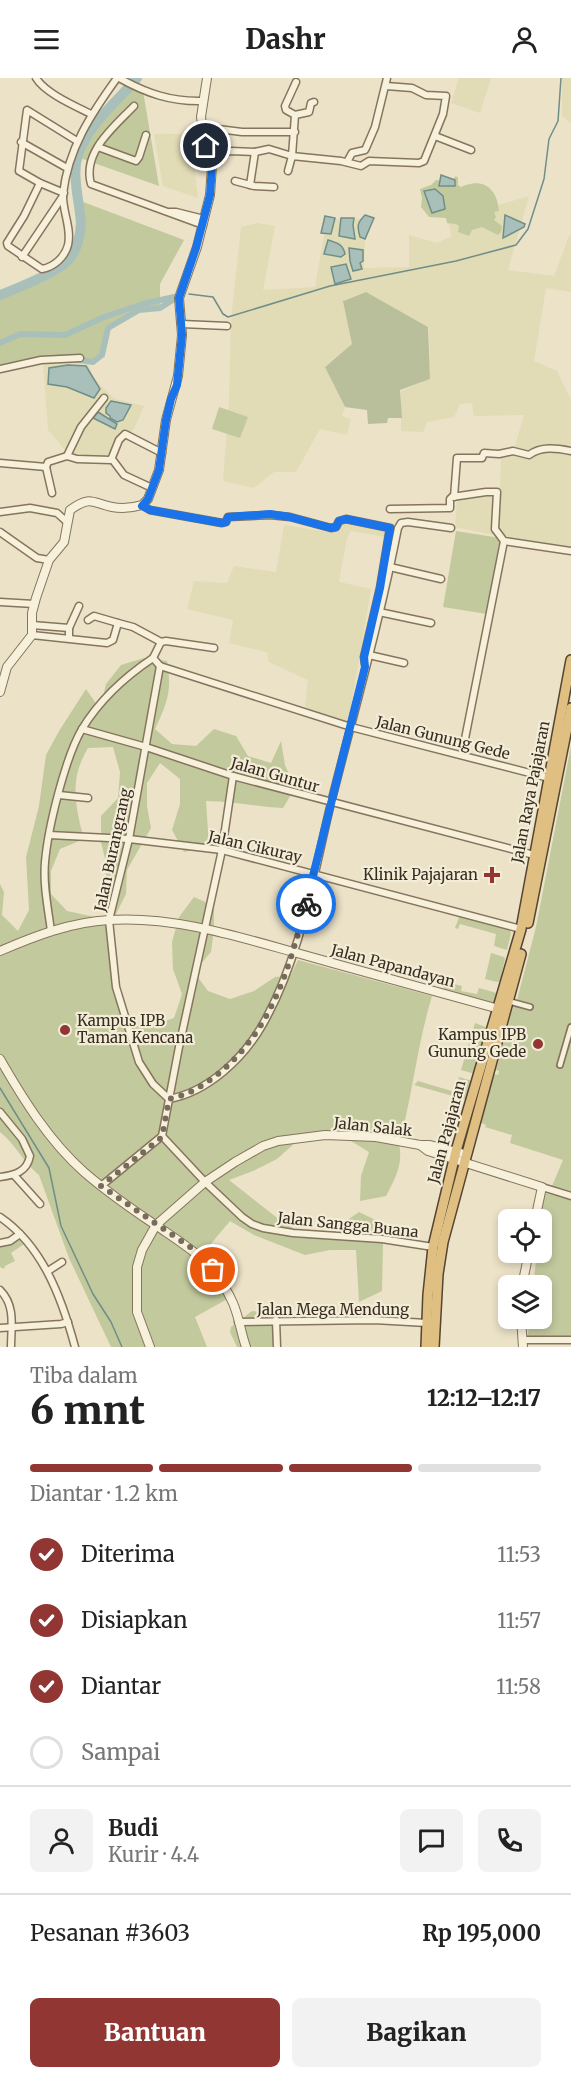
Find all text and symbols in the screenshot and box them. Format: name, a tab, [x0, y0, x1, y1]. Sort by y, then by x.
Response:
text: Dashr	[245, 22, 326, 56]
icon: menu	[30, 23, 63, 56]
icon: person	[508, 23, 541, 56]
pin	[180, 120, 231, 171]
icon: home	[189, 129, 222, 162]
street label: Jalan Gunung Gede	[373, 711, 512, 763]
street label: Jalan Raya Pajajaran	[507, 719, 554, 866]
street label: Jalan Guntur	[228, 753, 322, 796]
street label: Jalan Burangrang	[90, 786, 135, 914]
street label: Jalan Cikuray	[205, 826, 304, 867]
place label: Klinik Pajajaran	[363, 865, 478, 884]
marker: Klinik Pajajaran	[483, 866, 501, 884]
courier	[276, 874, 336, 934]
icon: bike	[290, 888, 323, 921]
street label: Jalan Papandayan	[328, 940, 457, 991]
place label: Kampus IPB Taman Kencana	[77, 1011, 193, 1047]
marker: Kampus IPB Taman Kencana	[58, 1023, 72, 1037]
place label: Kampus IPB Gunung Gede	[428, 1025, 526, 1061]
marker: Kampus IPB Gunung Gede	[531, 1037, 545, 1051]
street label: Jalan Pajajaran	[423, 1078, 469, 1187]
street label: Jalan Salak	[332, 1113, 414, 1140]
street label: Jalan Sangga Buana	[276, 1208, 420, 1241]
map controls	[498, 1209, 552, 1329]
button: locate	[498, 1209, 552, 1263]
pin	[187, 1244, 238, 1295]
icon: bag	[196, 1253, 229, 1286]
button: layers	[498, 1275, 552, 1329]
street label: Jalan Mega Mendung	[256, 1300, 409, 1319]
text: Tiba dalam	[30, 1363, 138, 1388]
text: 12:12–12:17	[427, 1384, 541, 1412]
text: 6 mnt	[30, 1386, 145, 1435]
text: Diantar · 1.2 km	[30, 1481, 178, 1506]
icon: check	[30, 1538, 63, 1571]
text: Diterima	[81, 1540, 175, 1568]
text: 11:53	[497, 1542, 541, 1567]
icon: check	[30, 1604, 63, 1637]
text: Disiapkan	[81, 1606, 187, 1634]
text: 11:57	[497, 1608, 541, 1633]
icon: check	[30, 1670, 63, 1703]
text: Diantar	[81, 1672, 161, 1700]
text: 11:58	[496, 1674, 541, 1699]
text: Sampai	[81, 1738, 160, 1766]
button: person	[30, 1809, 93, 1872]
button: chat	[400, 1809, 463, 1872]
button: phone	[478, 1809, 541, 1872]
text: Budi	[108, 1814, 158, 1842]
text: Kurir · 4.4	[108, 1842, 199, 1867]
text: Pesanan #3603	[30, 1919, 190, 1947]
text: Rp 195,000	[422, 1919, 541, 1947]
button: Bantuan	[30, 1998, 280, 2067]
button: Bagikan	[292, 1998, 541, 2067]

